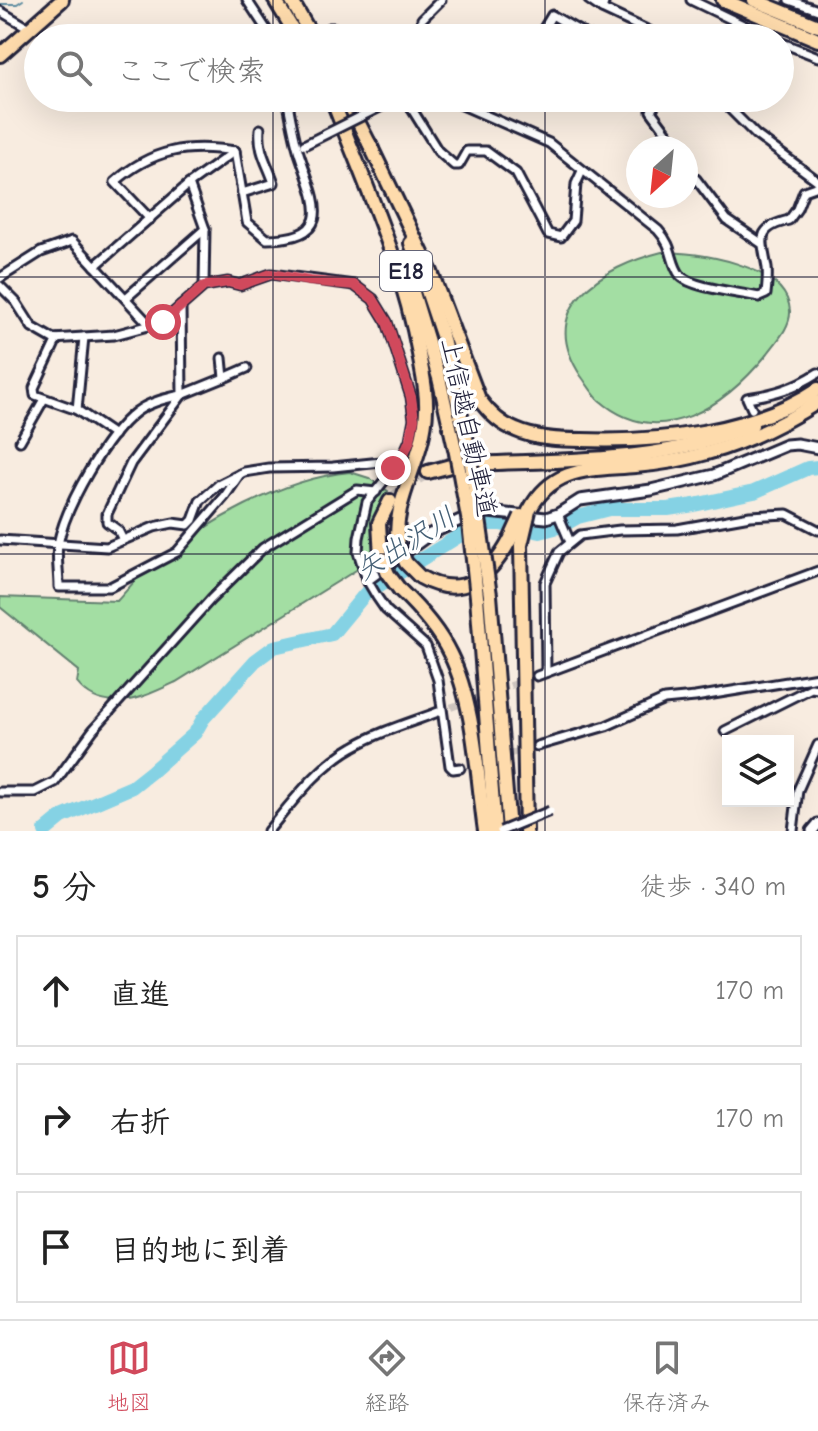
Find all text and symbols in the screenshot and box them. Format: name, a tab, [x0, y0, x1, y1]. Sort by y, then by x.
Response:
search box	[24, 24, 794, 112]
icon: search	[52, 46, 96, 90]
text: ここで検索	[116, 54, 266, 89]
north arrow	[626, 136, 698, 208]
road number: E18	[380, 251, 432, 291]
route start	[145, 304, 181, 340]
street label: 上信越自動車道	[434, 335, 502, 519]
route end	[375, 450, 411, 486]
water label: 矢出沢川	[350, 501, 462, 587]
map controls	[722, 735, 794, 807]
button: layers	[722, 735, 794, 807]
text: 5 分	[32, 867, 96, 907]
text: 徒歩 · 340 m	[640, 872, 786, 902]
icon: ahead	[34, 969, 78, 1013]
text: 170 m	[715, 976, 784, 1006]
text: 直進	[110, 977, 170, 1012]
icon: right	[34, 1097, 78, 1141]
text: 170 m	[715, 1104, 784, 1134]
text: 右折	[110, 1105, 170, 1140]
icon: arrive	[34, 1225, 78, 1269]
text: 目的地に到着	[110, 1233, 290, 1268]
tab: 地図	[107, 1336, 151, 1416]
tab: 経路	[365, 1336, 409, 1416]
tab: 保存済み	[623, 1336, 711, 1416]

